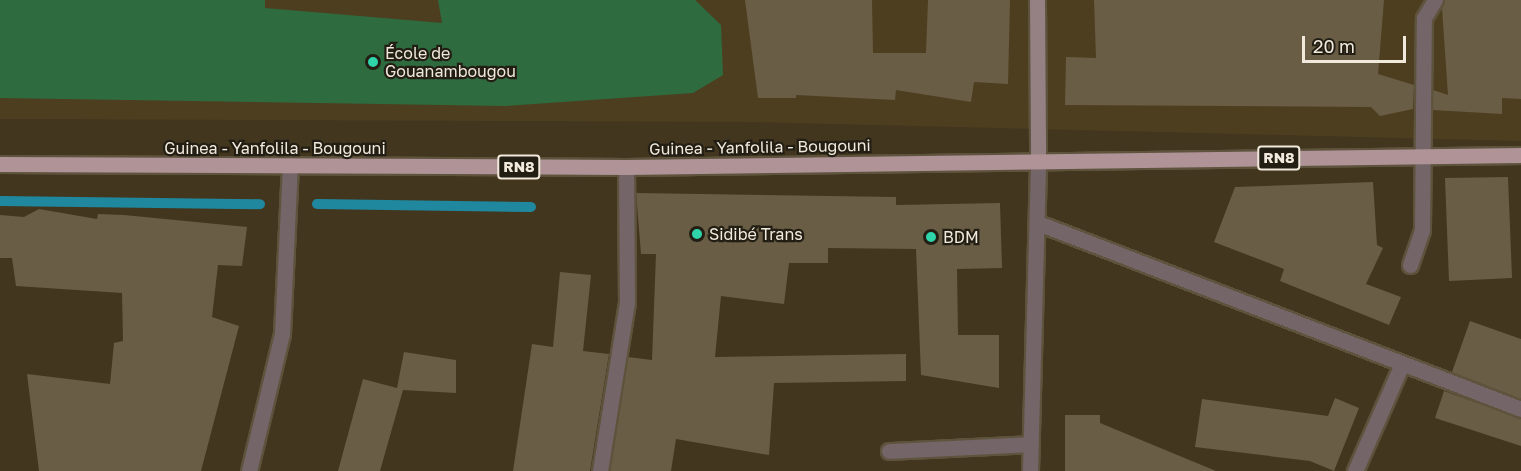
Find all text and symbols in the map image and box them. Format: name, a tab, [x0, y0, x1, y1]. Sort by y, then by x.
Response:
scale bar	[1305, 24, 1408, 62]
text: 20 m	[1313, 35, 1355, 57]
place label: École de Gouanambougou	[385, 43, 516, 81]
marker: École de Gouanambougou	[366, 55, 380, 69]
street label: Guinea - Yanfolila - Bougouni	[649, 135, 871, 159]
street label: Guinea - Yanfolila - Bougouni	[164, 138, 386, 158]
road number: RN8	[1256, 146, 1302, 170]
road number: RN8	[496, 155, 542, 179]
place label: Sidibé Trans	[709, 224, 803, 244]
marker: Sidibé Trans	[690, 227, 704, 241]
place label: BDM	[943, 227, 979, 247]
marker: BDM	[924, 230, 938, 244]

